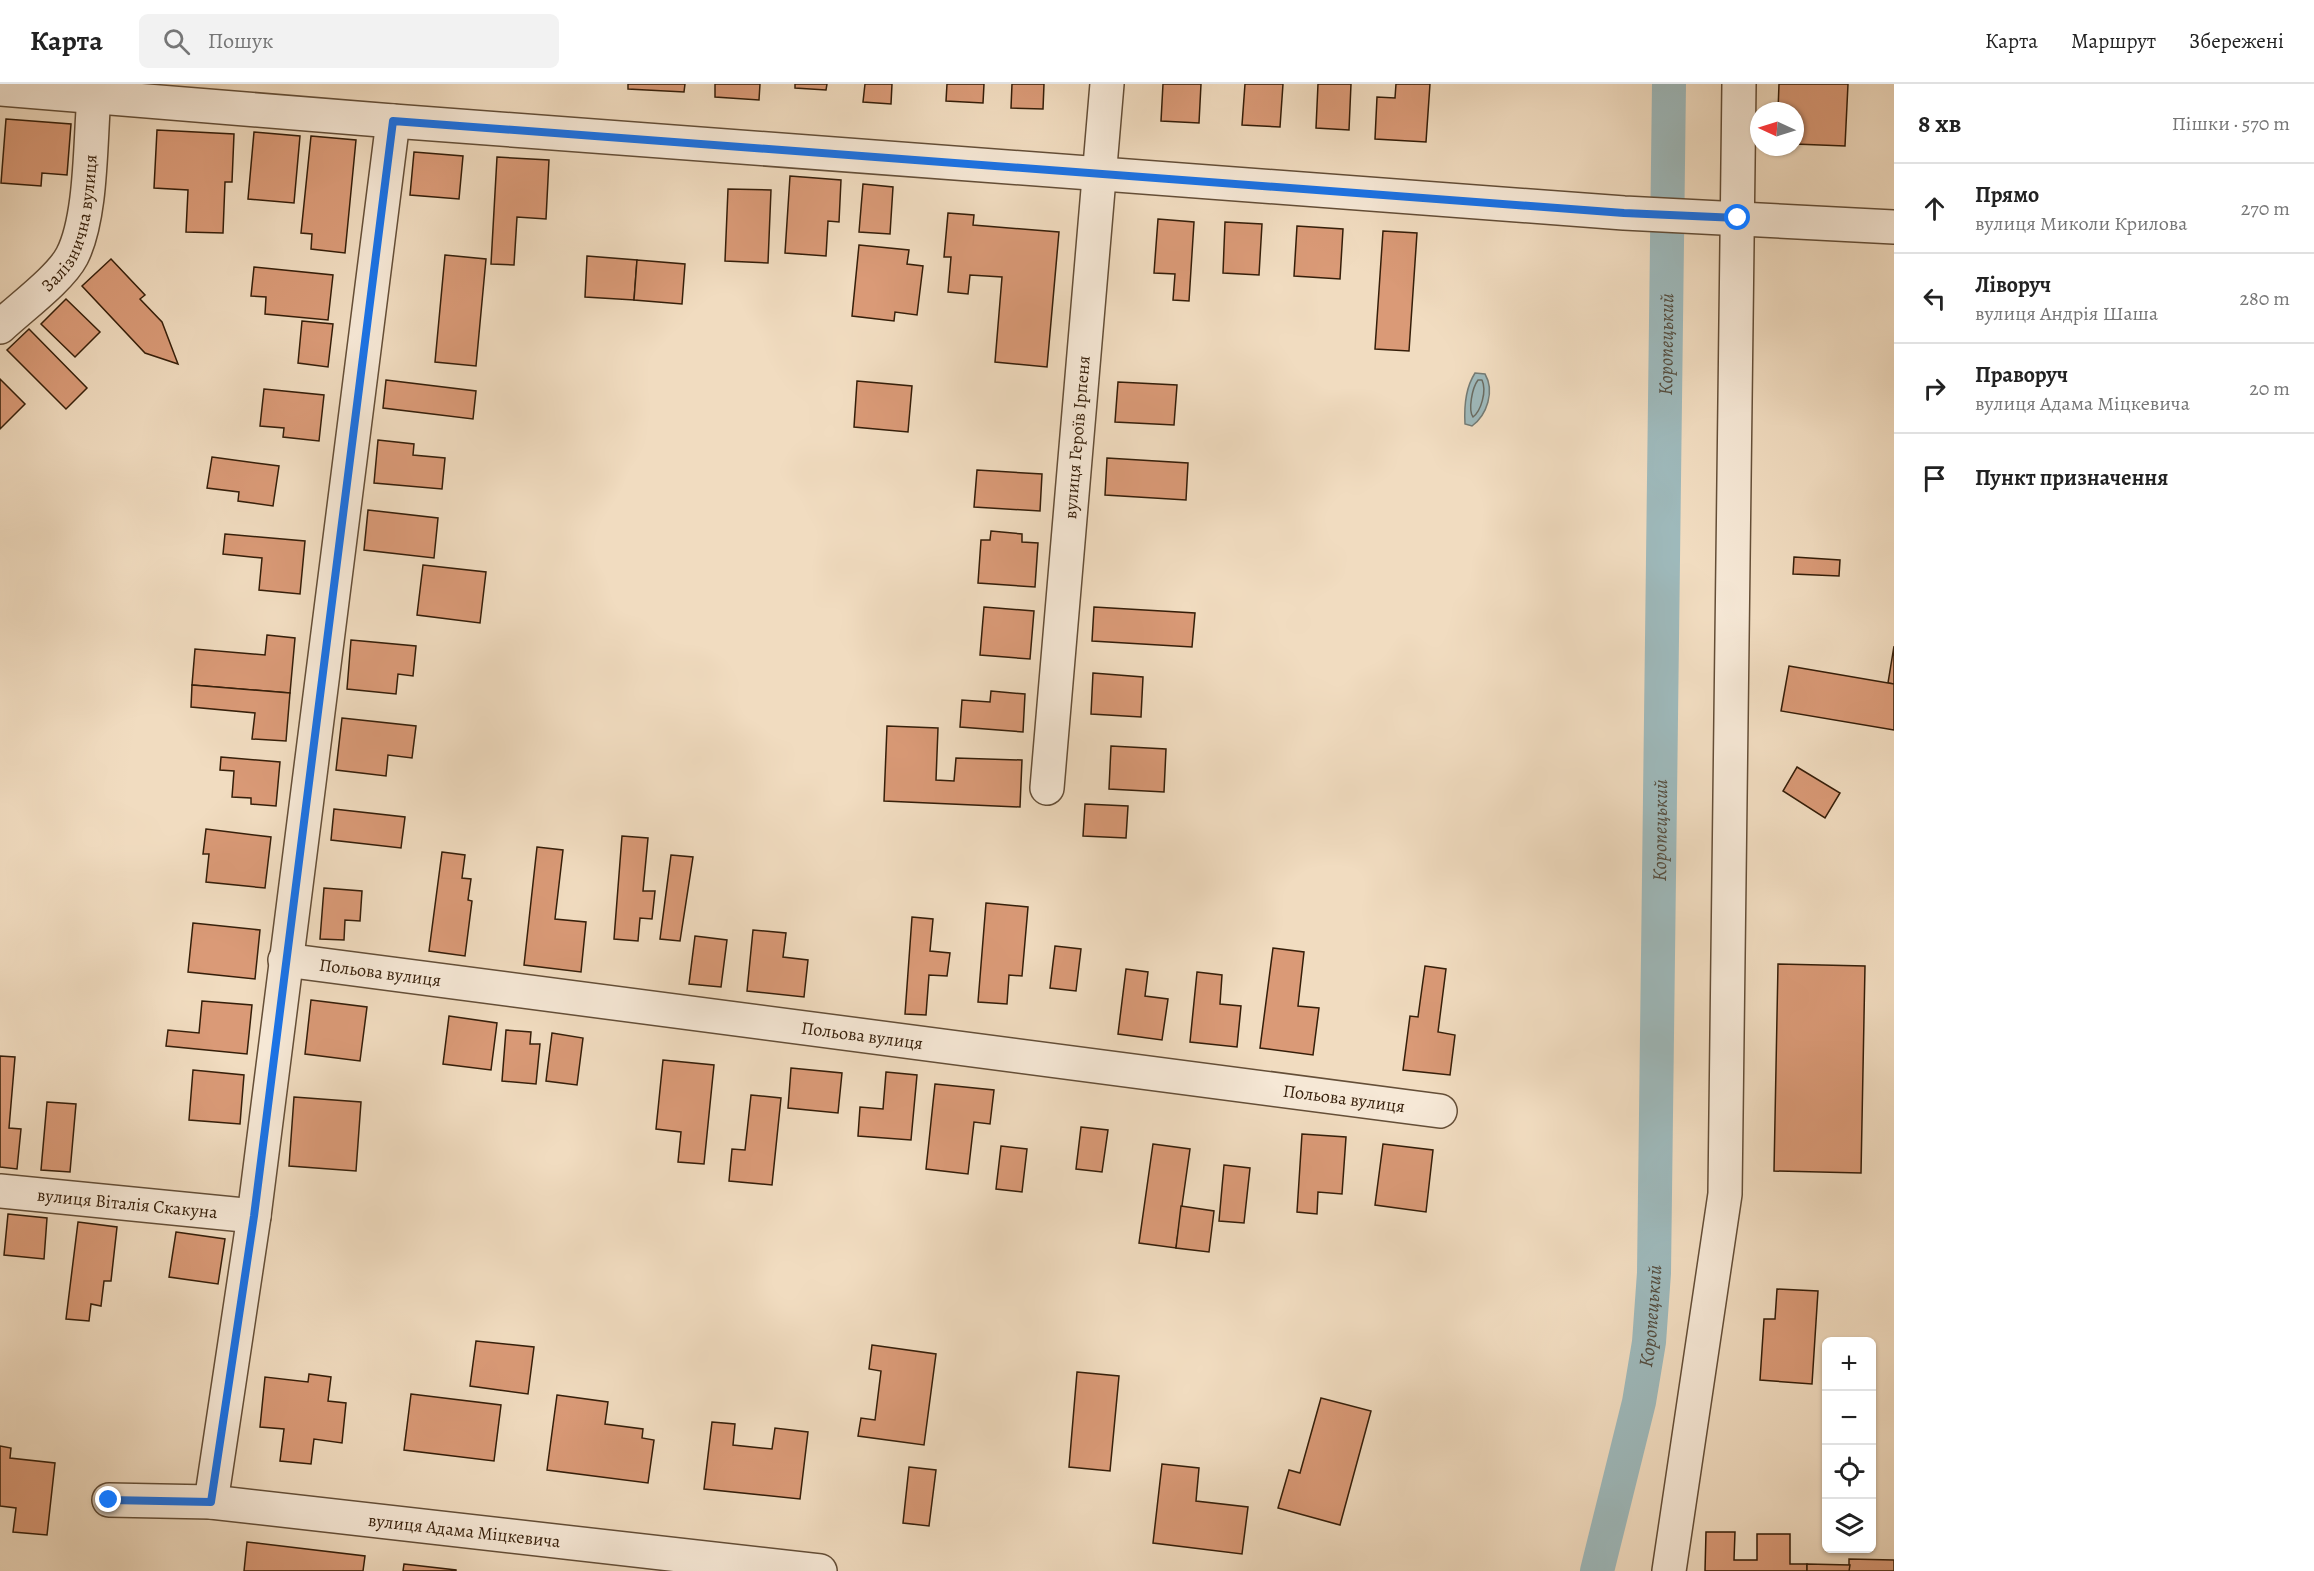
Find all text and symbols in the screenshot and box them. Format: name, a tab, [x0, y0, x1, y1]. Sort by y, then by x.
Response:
search box	[139, 14, 559, 68]
text: Карта	[30, 22, 103, 60]
icon: search	[160, 25, 193, 58]
text: Пошук	[208, 26, 273, 56]
text: Карта	[1985, 27, 2038, 55]
text: Маршрут	[2071, 27, 2156, 55]
text: Збережені	[2189, 27, 2284, 55]
north arrow	[1750, 102, 1804, 156]
text: 8 хв	[1918, 106, 1961, 141]
text: Пішки · 570 m	[2172, 110, 2290, 137]
street label: Залізнична вулиця	[36, 154, 103, 297]
text: Прямо	[1975, 180, 2039, 210]
icon: ahead	[1918, 192, 1951, 225]
text: 270 m	[2241, 195, 2290, 222]
route start	[1724, 204, 1750, 230]
text: вулиця Миколи Крилова	[1975, 210, 2188, 237]
text: Ліворуч	[1975, 270, 2051, 300]
icon: left	[1918, 282, 1951, 315]
text: 280 m	[2240, 285, 2290, 312]
water label: Коропецький	[1652, 293, 1680, 395]
text: вулиця Андрія Шаша	[1975, 300, 2158, 327]
street label: вулиця Героїв Ірпеня	[1058, 355, 1096, 520]
text: Праворуч	[1975, 360, 2068, 390]
icon: right	[1918, 372, 1951, 405]
text: 20 m	[2249, 375, 2290, 402]
text: вулиця Адама Міцкевича	[1975, 390, 2190, 417]
icon: arrive	[1918, 462, 1951, 495]
text: Пункт призначення	[1975, 463, 2168, 493]
water label: Коропецький	[1645, 779, 1674, 881]
street label: Польова вулиця	[318, 953, 443, 992]
street label: Польова вулиця	[800, 1016, 925, 1055]
street label: Польова вулиця	[1282, 1079, 1406, 1118]
street label: вулиця Віталія Скакуна	[36, 1183, 219, 1224]
water label: Коропецький	[1632, 1265, 1668, 1369]
map controls	[1822, 1337, 1876, 1553]
button: +	[1822, 1337, 1876, 1391]
button: −	[1822, 1391, 1876, 1445]
button: locate	[1822, 1445, 1876, 1499]
route end	[95, 1486, 121, 1512]
button: layers	[1822, 1499, 1876, 1553]
street label: вулиця Адама Міцкевича	[367, 1508, 563, 1554]

